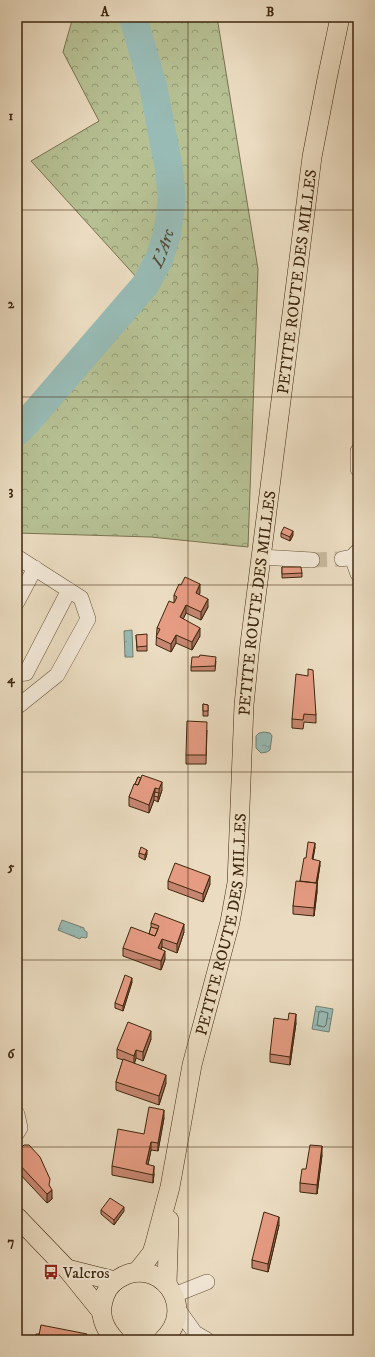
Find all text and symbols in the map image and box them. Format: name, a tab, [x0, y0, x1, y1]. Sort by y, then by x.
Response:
text: A	[100, 4, 110, 20]
text: B	[266, 4, 274, 20]
text: 1	[9, 108, 14, 124]
street label: PETITE ROUTE DES MILLES	[273, 168, 321, 395]
water label: L'Arc	[146, 227, 180, 272]
text: 2	[8, 296, 15, 312]
text: 3	[9, 483, 14, 499]
street label: PETITE ROUTE DES MILLES	[235, 490, 280, 716]
text: 4	[6, 671, 15, 688]
street label: PETITE ROUTE DES MILLES	[191, 813, 251, 1038]
text: 5	[7, 859, 15, 875]
text: 6	[8, 1046, 16, 1062]
text: 7	[8, 1234, 15, 1250]
bus stop icon: Valcros	[42, 1263, 60, 1281]
place label: Valcros	[62, 1263, 110, 1283]

